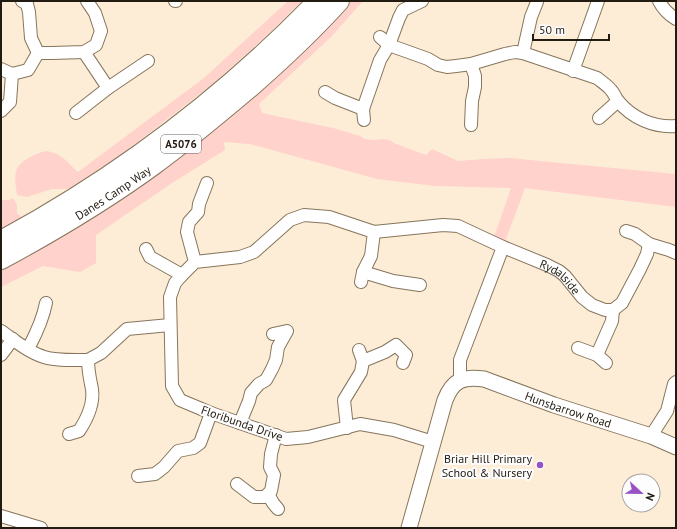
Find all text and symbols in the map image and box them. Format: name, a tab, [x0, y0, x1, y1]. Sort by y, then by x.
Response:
scale bar	[533, 16, 609, 42]
text: 50 m	[539, 22, 565, 37]
road number: A5076	[161, 135, 201, 153]
street label: Danes Camp Way	[72, 162, 154, 223]
street label: Rydalside	[538, 255, 584, 297]
street label: Hunsbarrow Road	[523, 387, 614, 430]
street label: Floribunda Drive	[199, 402, 285, 444]
place label: Briar Hill Primary School & Nursery	[442, 451, 532, 480]
marker: Briar Hill Primary School & Nursery	[535, 460, 545, 470]
north arrow	[621, 473, 661, 513]
text: N	[642, 491, 658, 503]

